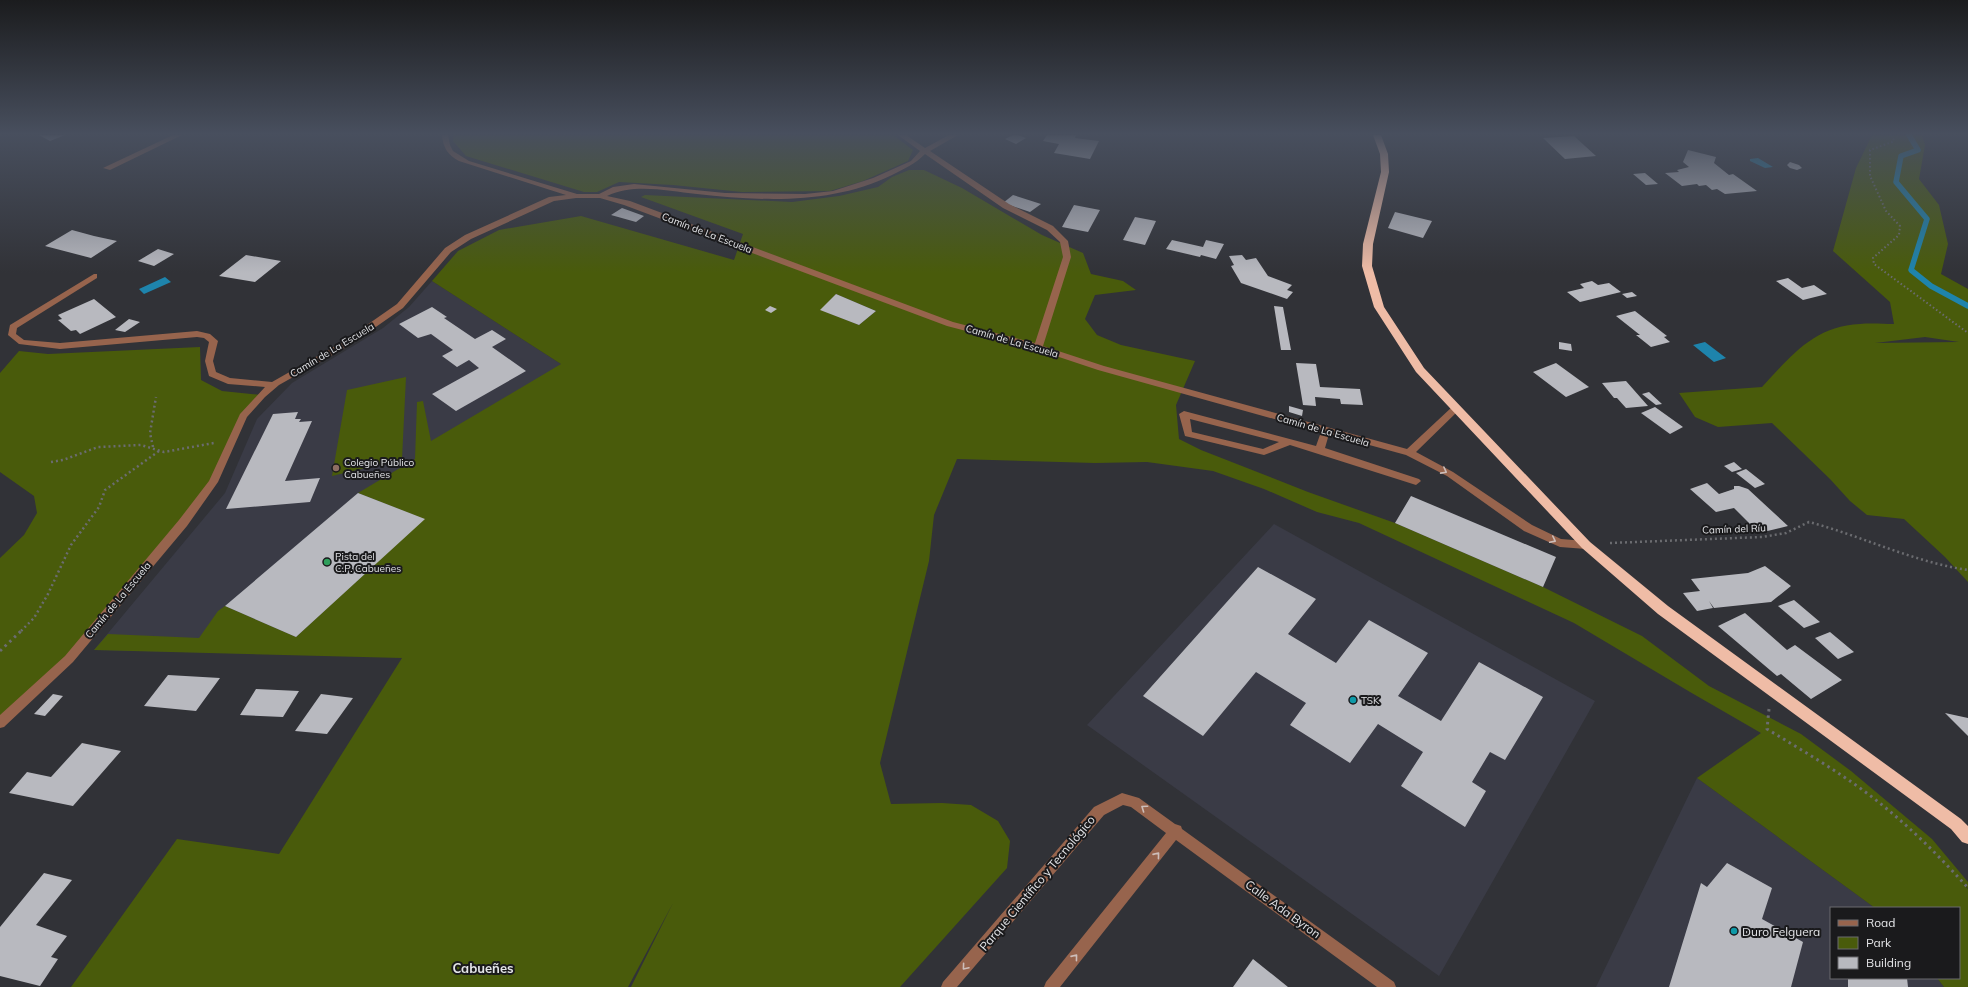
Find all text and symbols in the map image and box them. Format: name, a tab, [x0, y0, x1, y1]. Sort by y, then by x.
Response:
street label: Camín de La Escuela	[660, 210, 754, 256]
street label: Camín de La Escuela	[288, 320, 376, 380]
street label: Camín de La Escuela	[964, 322, 1060, 360]
street label: Camín de La Escuela	[1275, 411, 1371, 449]
place label: Colegio Público Cabueñes	[344, 456, 415, 481]
marker: Colegio Público Cabueñes	[331, 463, 341, 473]
one-way arrow	[1439, 466, 1447, 473]
street label: Camín del Ríu	[1702, 521, 1766, 537]
one-way arrow	[1549, 535, 1557, 543]
place label: Pista del C.P. Cabueñes	[335, 550, 401, 575]
marker: Pista del C.P. Cabueñes	[322, 557, 332, 567]
street label: Camín de La Escuela	[82, 559, 154, 641]
place label: TSK	[1361, 694, 1380, 707]
marker: TSK	[1348, 695, 1358, 705]
one-way arrow	[1141, 805, 1148, 813]
street label: Parque Científico y Tecnológico	[976, 812, 1098, 954]
one-way arrow	[1152, 853, 1159, 860]
street label: Calle Ada Byron	[1242, 877, 1324, 941]
legend	[1830, 907, 1960, 979]
text: Road	[1866, 915, 1895, 930]
place label: Duro Felguera	[1742, 924, 1820, 939]
marker: Duro Felguera	[1729, 926, 1739, 936]
text: Park	[1866, 935, 1892, 950]
one-way arrow	[1071, 954, 1078, 961]
text: Building	[1866, 955, 1911, 970]
district label: Cabueñes	[452, 960, 514, 976]
one-way arrow	[963, 962, 970, 970]

